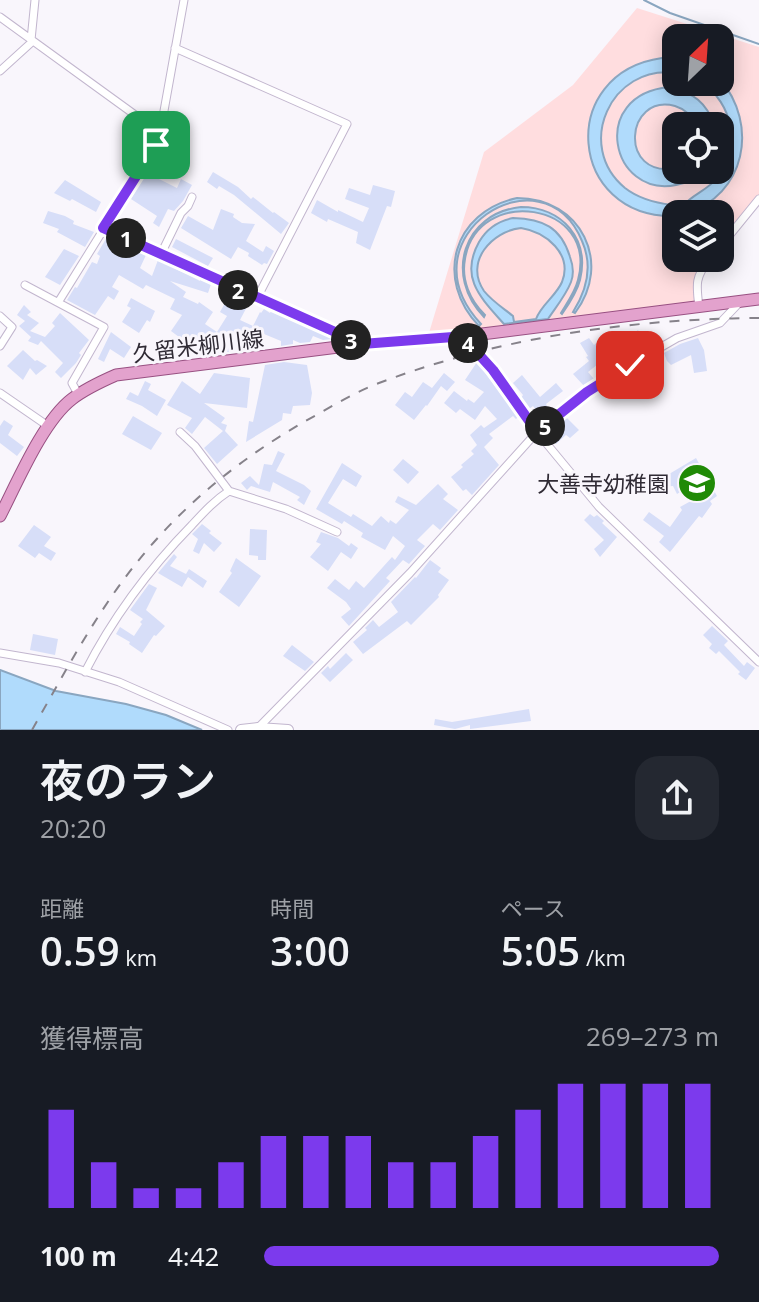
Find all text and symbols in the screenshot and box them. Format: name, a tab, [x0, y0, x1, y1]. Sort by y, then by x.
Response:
north arrow	[662, 24, 734, 96]
map controls	[662, 24, 734, 272]
pin	[122, 111, 190, 179]
button: locate	[662, 112, 734, 184]
icon: arrive	[134, 123, 178, 167]
button: layers	[662, 200, 734, 272]
pin: 1	[106, 218, 146, 258]
text: 1	[120, 223, 132, 253]
pin: 2	[218, 270, 258, 310]
text: 2	[232, 275, 244, 305]
pin: 3	[331, 320, 371, 360]
street label: 久留米柳川線	[131, 322, 265, 368]
pin: 4	[448, 323, 488, 363]
text: 3	[345, 325, 357, 355]
text: 4	[462, 328, 474, 358]
pin	[596, 331, 664, 399]
icon: check	[608, 343, 652, 387]
pin: 5	[525, 406, 565, 446]
text: 5	[539, 411, 551, 441]
school or university icon: 大善寺幼稚園	[676, 462, 718, 504]
place label: 大善寺幼稚園	[537, 468, 669, 498]
text: 夜のラン	[40, 750, 216, 810]
button: share	[635, 756, 719, 840]
text: 20:20	[40, 810, 106, 846]
text: 距離	[40, 893, 84, 923]
text: 時間	[270, 893, 314, 923]
text: ペース	[501, 893, 566, 923]
text: 0.59	[40, 923, 120, 978]
text: 3:00	[270, 923, 350, 978]
text: 5:05	[501, 923, 580, 978]
text: km	[120, 942, 157, 972]
text: /km	[580, 942, 626, 972]
text: 269–273 m	[586, 1018, 719, 1054]
text: 獲得標高	[40, 1020, 144, 1056]
text: 100 m	[40, 1238, 117, 1274]
text: 4:42	[168, 1238, 219, 1274]

